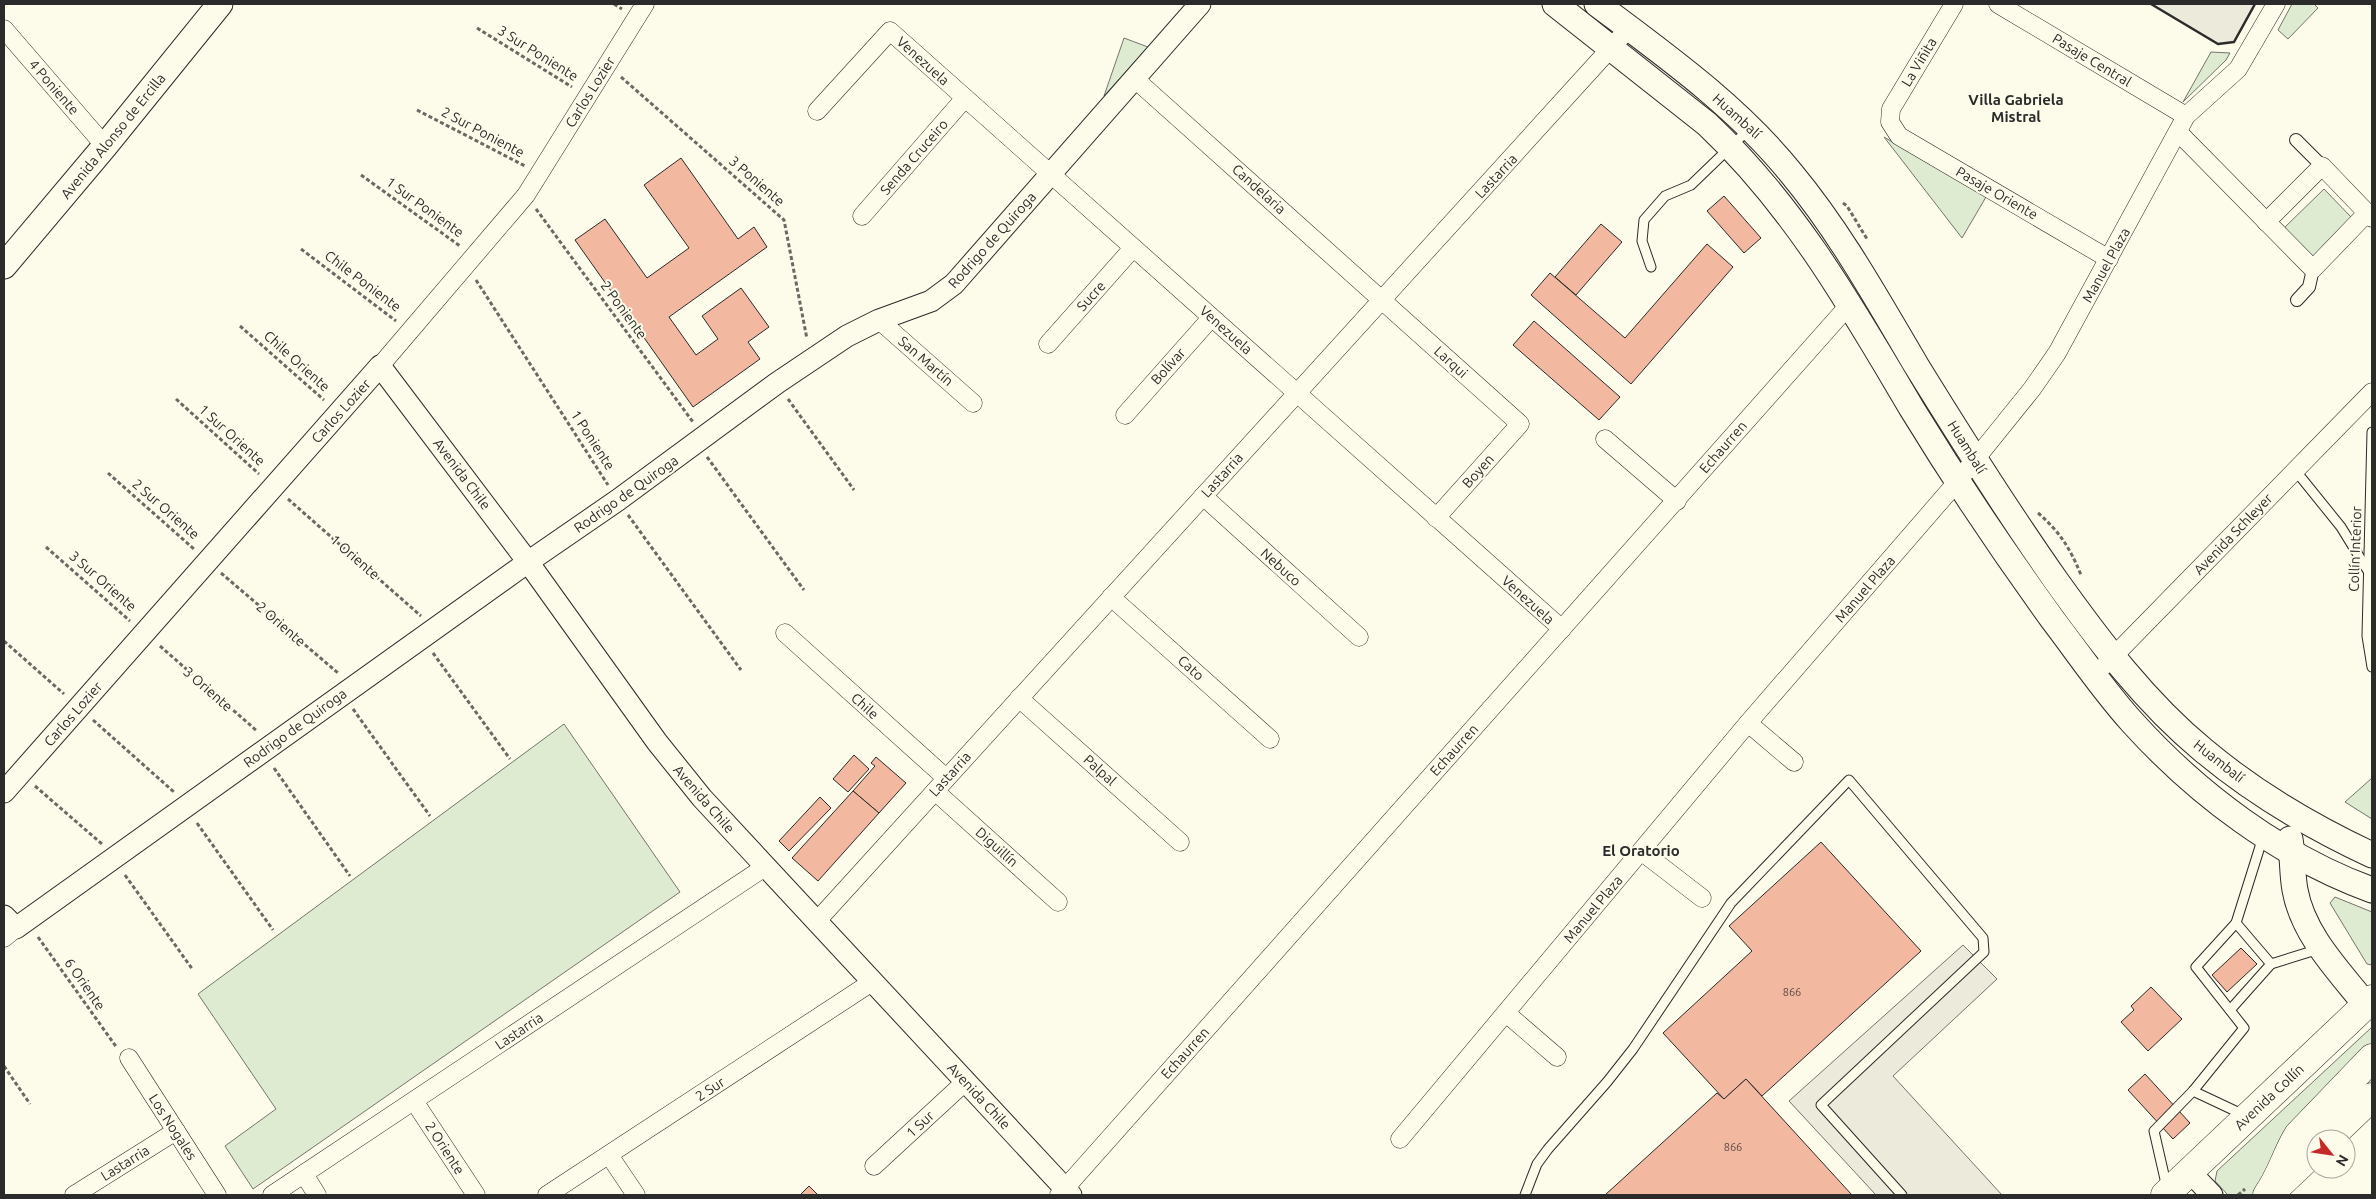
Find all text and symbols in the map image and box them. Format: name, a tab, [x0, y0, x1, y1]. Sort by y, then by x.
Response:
street label: 3 Sur Poniente	[495, 22, 581, 84]
street label: Pasaje Central	[2050, 30, 2135, 90]
street label: Venezuela	[894, 33, 952, 89]
street label: La Viñita	[1898, 35, 1940, 89]
street label: Carlos Lozier	[562, 53, 618, 130]
street label: 4 Poniente	[26, 56, 82, 118]
street label: Avenida Alonso de Ercilla	[58, 70, 168, 202]
street label: Huambalí	[1710, 90, 1765, 142]
district label: Villa Gabriela Mistral	[1968, 91, 2064, 125]
street label: 2 Sur Poniente	[439, 103, 527, 161]
street label: Senda Cruceiro	[877, 116, 951, 198]
street label: Lastarria	[1472, 151, 1520, 201]
street label: 3 Poniente	[726, 153, 788, 209]
street label: Candelaria	[1229, 161, 1289, 217]
street label: Pasaje Oriente	[1953, 163, 2041, 223]
street label: 1 Sur Poniente	[383, 174, 467, 240]
street label: Rodrigo de Quiroga	[945, 189, 1039, 291]
street label: Manuel Plaza	[2079, 225, 2133, 305]
street label: Chile Poniente	[322, 247, 404, 315]
street label: 2 Poniente	[598, 278, 650, 342]
street label: Sucre	[1073, 278, 1109, 314]
street label: Venezuela	[1197, 302, 1255, 358]
street label: Chile Oriente	[261, 327, 333, 395]
street label: San Martín	[895, 333, 957, 389]
street label: Larqui	[1431, 343, 1471, 381]
street label: Bolívar	[1148, 344, 1189, 387]
street label: Carlos Lozier	[308, 375, 374, 446]
street label: 1 Sur Oriente	[196, 401, 268, 469]
street label: 1 Poniente	[568, 407, 618, 473]
street label: Echaurren	[1696, 418, 1750, 476]
street label: Huambalí	[1944, 418, 1990, 477]
street label: Avenida Chile	[430, 435, 494, 513]
street label: Lastarria	[1198, 449, 1246, 501]
street label: Boyen	[1459, 451, 1497, 491]
street label: Rodrigo de Quiroga	[571, 452, 681, 536]
street label: 2 Sur Oriente	[129, 476, 203, 542]
street label: Avenida Schleyer	[2190, 490, 2276, 578]
street label: Collín Interior	[2346, 505, 2365, 592]
street label: 1 Oriente	[327, 531, 383, 583]
street label: Nebuco	[1258, 545, 1304, 589]
street label: 3 Sur Oriente	[66, 548, 140, 614]
street label: Manuel Plaza	[1832, 552, 1898, 626]
street label: Venezuela	[1499, 572, 1557, 628]
street label: 2 Oriente	[253, 598, 309, 650]
street label: Cato	[1175, 652, 1207, 684]
street label: 3 Oriente	[180, 663, 236, 715]
street label: Carlos Lozier	[41, 678, 106, 750]
street label: Rodrigo de Quiroga	[240, 685, 350, 771]
street label: Chile	[848, 690, 882, 722]
street label: Echaurren	[1427, 721, 1481, 779]
street label: Huambalí	[2191, 736, 2248, 786]
street label: Lastarria	[926, 748, 974, 800]
street label: Palpal	[1080, 751, 1120, 789]
street label: Avenida Chile	[670, 762, 738, 836]
street label: Diguillín	[973, 824, 1021, 870]
district label: El Oratorio	[1602, 842, 1680, 859]
street label: Manuel Plaza	[1560, 872, 1626, 946]
street label: 6 Oriente	[61, 955, 109, 1013]
house number: 866	[1783, 986, 1801, 998]
street label: Lastarria	[492, 1009, 546, 1053]
street label: Echaurren	[1158, 1024, 1212, 1082]
street label: Avenida Chile	[944, 1060, 1014, 1132]
street label: Avenida Collín	[2231, 1061, 2307, 1133]
street label: 2 Sur	[692, 1073, 728, 1104]
street label: Los Nogales	[146, 1091, 200, 1163]
street label: 1 Sur	[903, 1107, 938, 1141]
street label: 2 Oriente	[422, 1119, 468, 1177]
north arrow	[2306, 1129, 2356, 1179]
house number: 866	[1724, 1141, 1742, 1153]
street label: Lastarria	[98, 1142, 152, 1184]
text: N	[2333, 1152, 2352, 1169]

